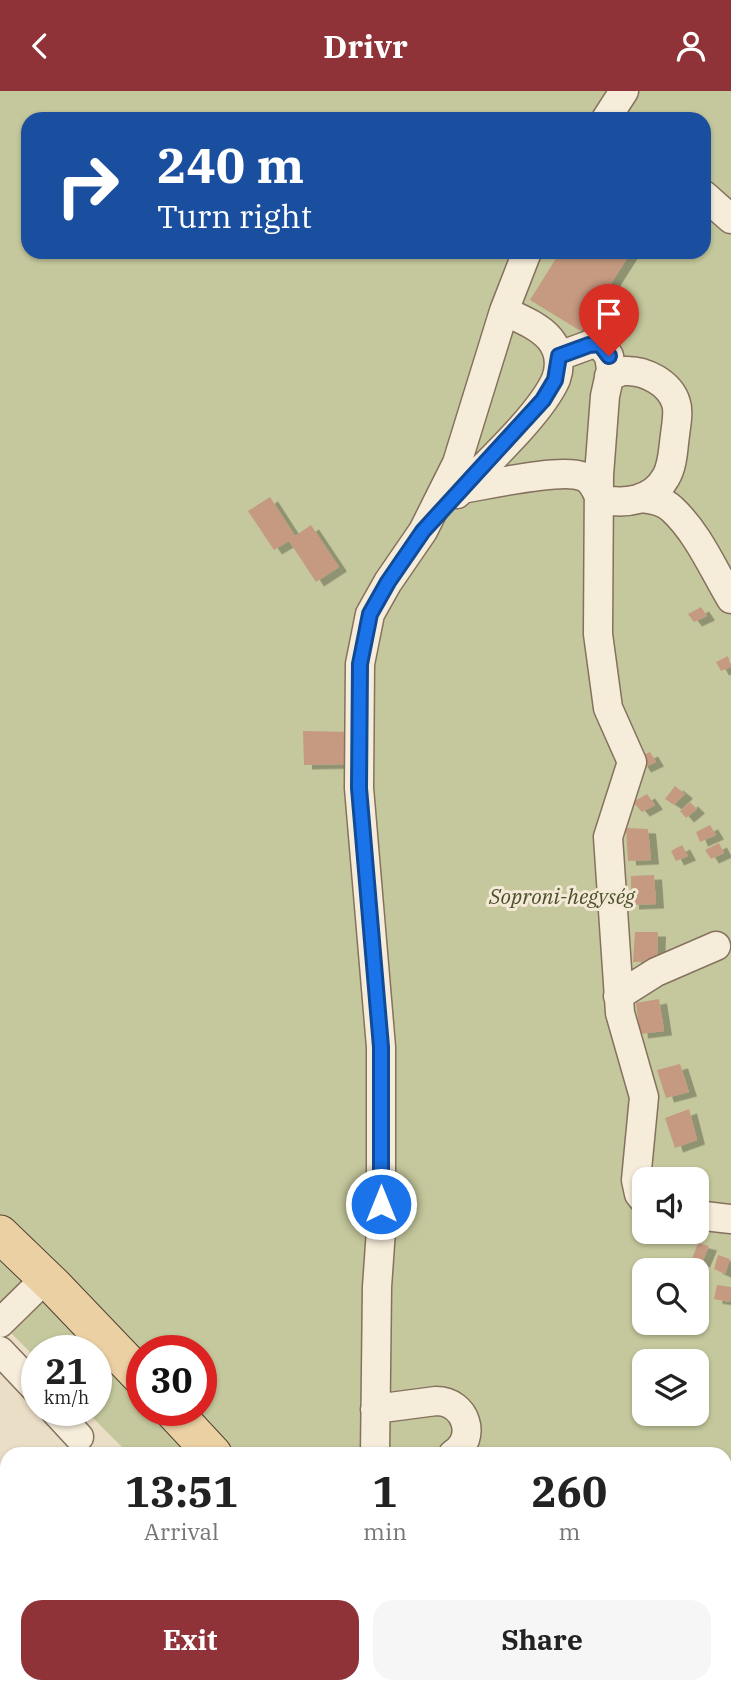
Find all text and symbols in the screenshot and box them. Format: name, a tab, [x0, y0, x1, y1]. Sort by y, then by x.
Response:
text: Drivr	[323, 25, 408, 67]
icon: back	[21, 27, 59, 65]
icon: person	[672, 27, 710, 65]
text: 240 m	[157, 133, 304, 196]
icon: right	[42, 140, 133, 231]
text: Turn right	[157, 195, 312, 237]
pin	[579, 284, 639, 356]
icon: arrive	[590, 295, 628, 333]
park label: Soproni-hegység	[488, 882, 636, 910]
position arrow	[344, 1167, 418, 1241]
map controls	[632, 1167, 709, 1426]
button: sound	[632, 1167, 709, 1244]
button: search	[632, 1258, 709, 1335]
speed limit sign: 30	[126, 1335, 217, 1426]
text: 21	[45, 1348, 88, 1394]
button: layers	[632, 1349, 709, 1426]
text: km/h	[44, 1386, 89, 1409]
text: 13:51	[125, 1464, 238, 1519]
text: 1	[372, 1464, 398, 1519]
text: 260	[532, 1464, 607, 1519]
text: Arrival	[144, 1516, 219, 1546]
text: min	[363, 1516, 407, 1546]
text: m	[558, 1516, 580, 1546]
button: Exit	[21, 1600, 359, 1680]
button: Share	[373, 1600, 711, 1680]

